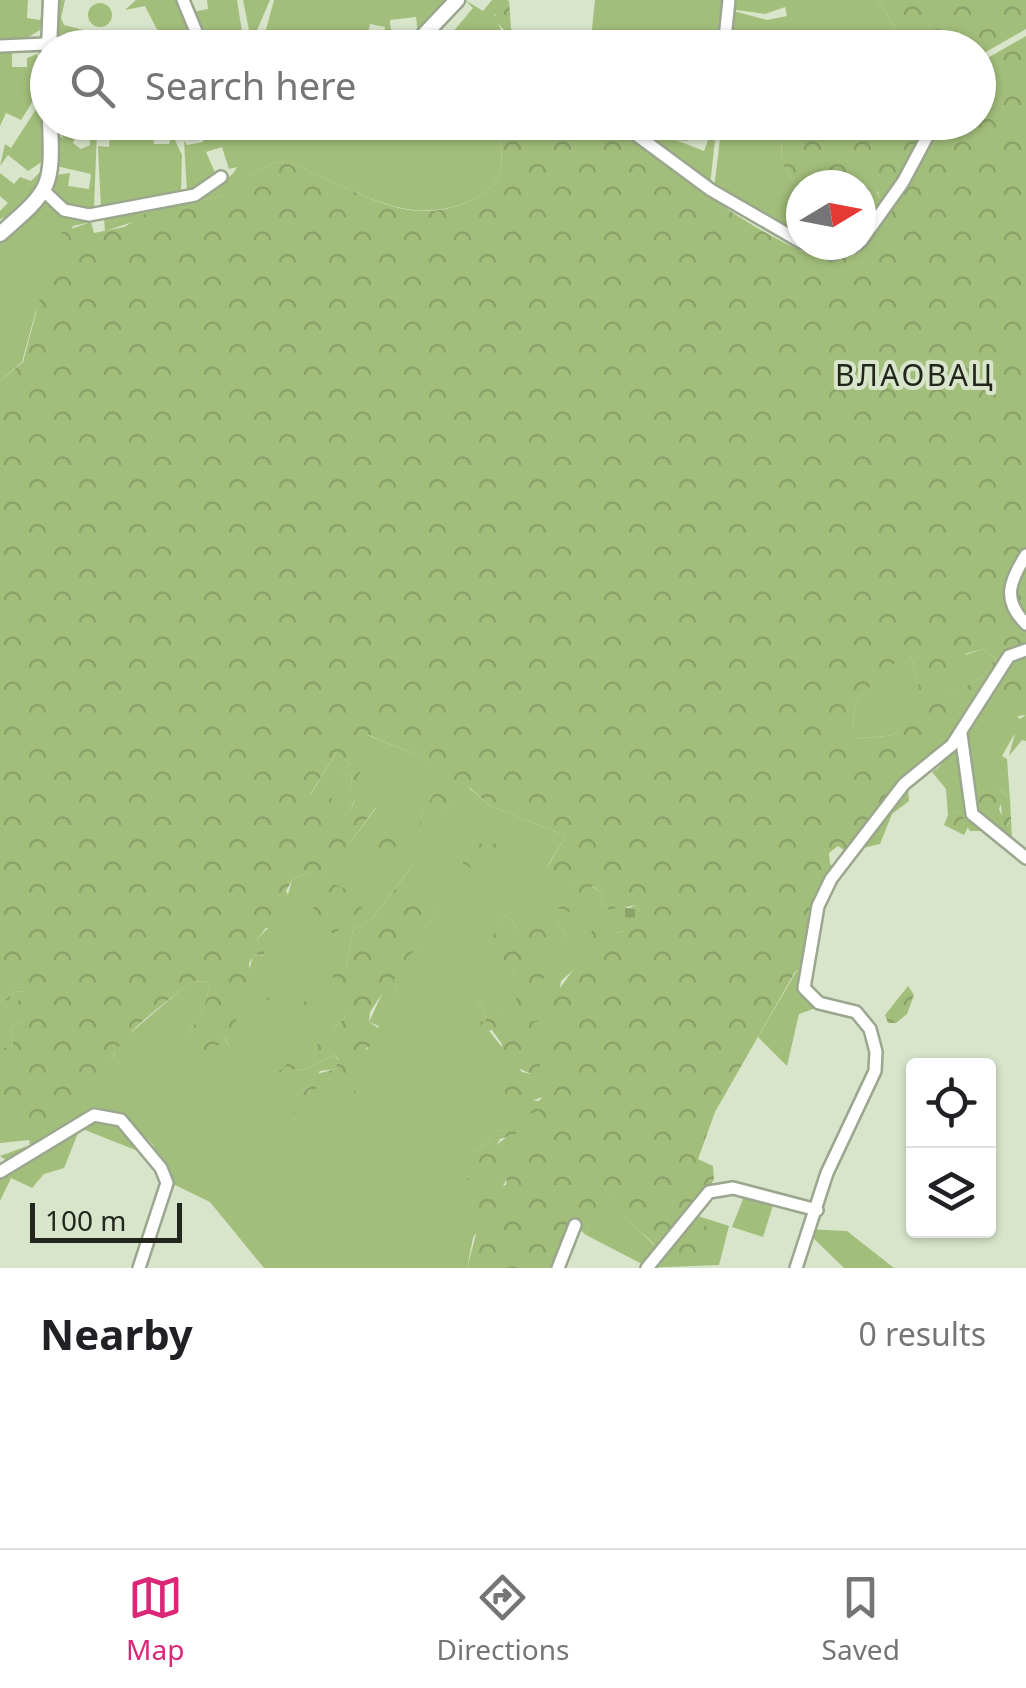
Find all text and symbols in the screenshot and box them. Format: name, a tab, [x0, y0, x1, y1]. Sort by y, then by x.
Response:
search box	[30, 30, 996, 140]
icon: search	[65, 58, 120, 113]
text: Search here	[145, 59, 356, 111]
north arrow	[786, 170, 876, 260]
district label: ВЛАОВАЦ	[835, 354, 995, 395]
map controls	[906, 1058, 996, 1238]
button: locate	[906, 1058, 996, 1148]
button: layers	[906, 1148, 996, 1238]
scale bar	[30, 1198, 182, 1242]
text: 100 m	[45, 1201, 127, 1239]
text: Nearby	[40, 1305, 193, 1362]
text: 0 results	[859, 1312, 986, 1355]
tab: Map	[126, 1570, 184, 1668]
tab: Directions	[437, 1570, 569, 1668]
tab: Saved	[822, 1570, 900, 1668]

